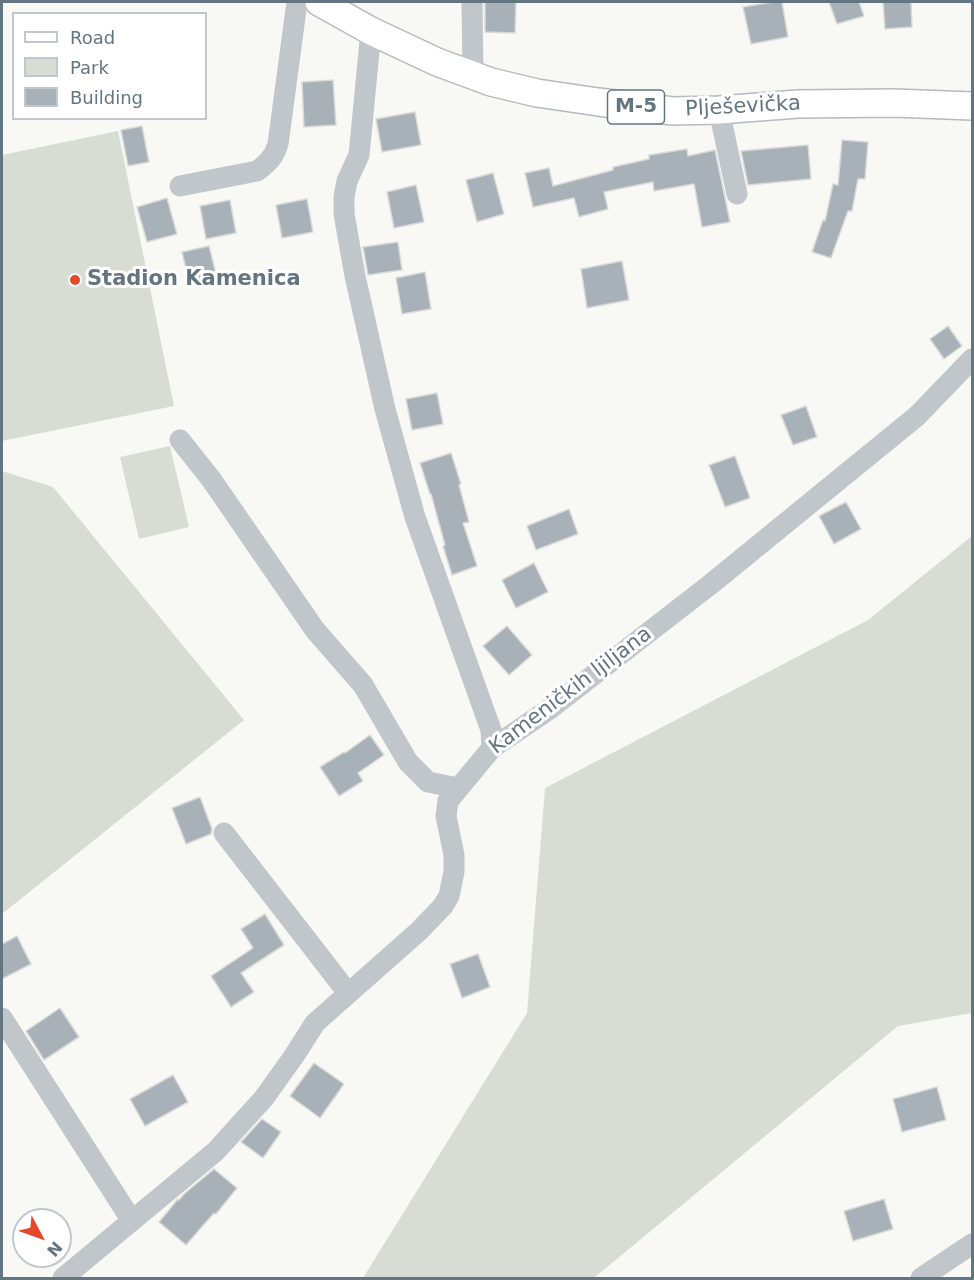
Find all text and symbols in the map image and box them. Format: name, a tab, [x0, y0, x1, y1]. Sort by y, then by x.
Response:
legend	[12, 12, 207, 120]
text: Road	[70, 27, 115, 48]
text: Park	[70, 57, 109, 78]
text: Building	[70, 87, 143, 108]
road number: M-5	[608, 90, 664, 124]
street label: Plješevička	[685, 91, 801, 123]
place label: Stadion Kamenica	[87, 267, 301, 293]
marker: Stadion Kamenica	[68, 273, 82, 287]
street label: Kameničkih ljiljana	[485, 622, 657, 760]
north arrow	[12, 1208, 72, 1268]
text: N	[43, 1238, 66, 1260]

